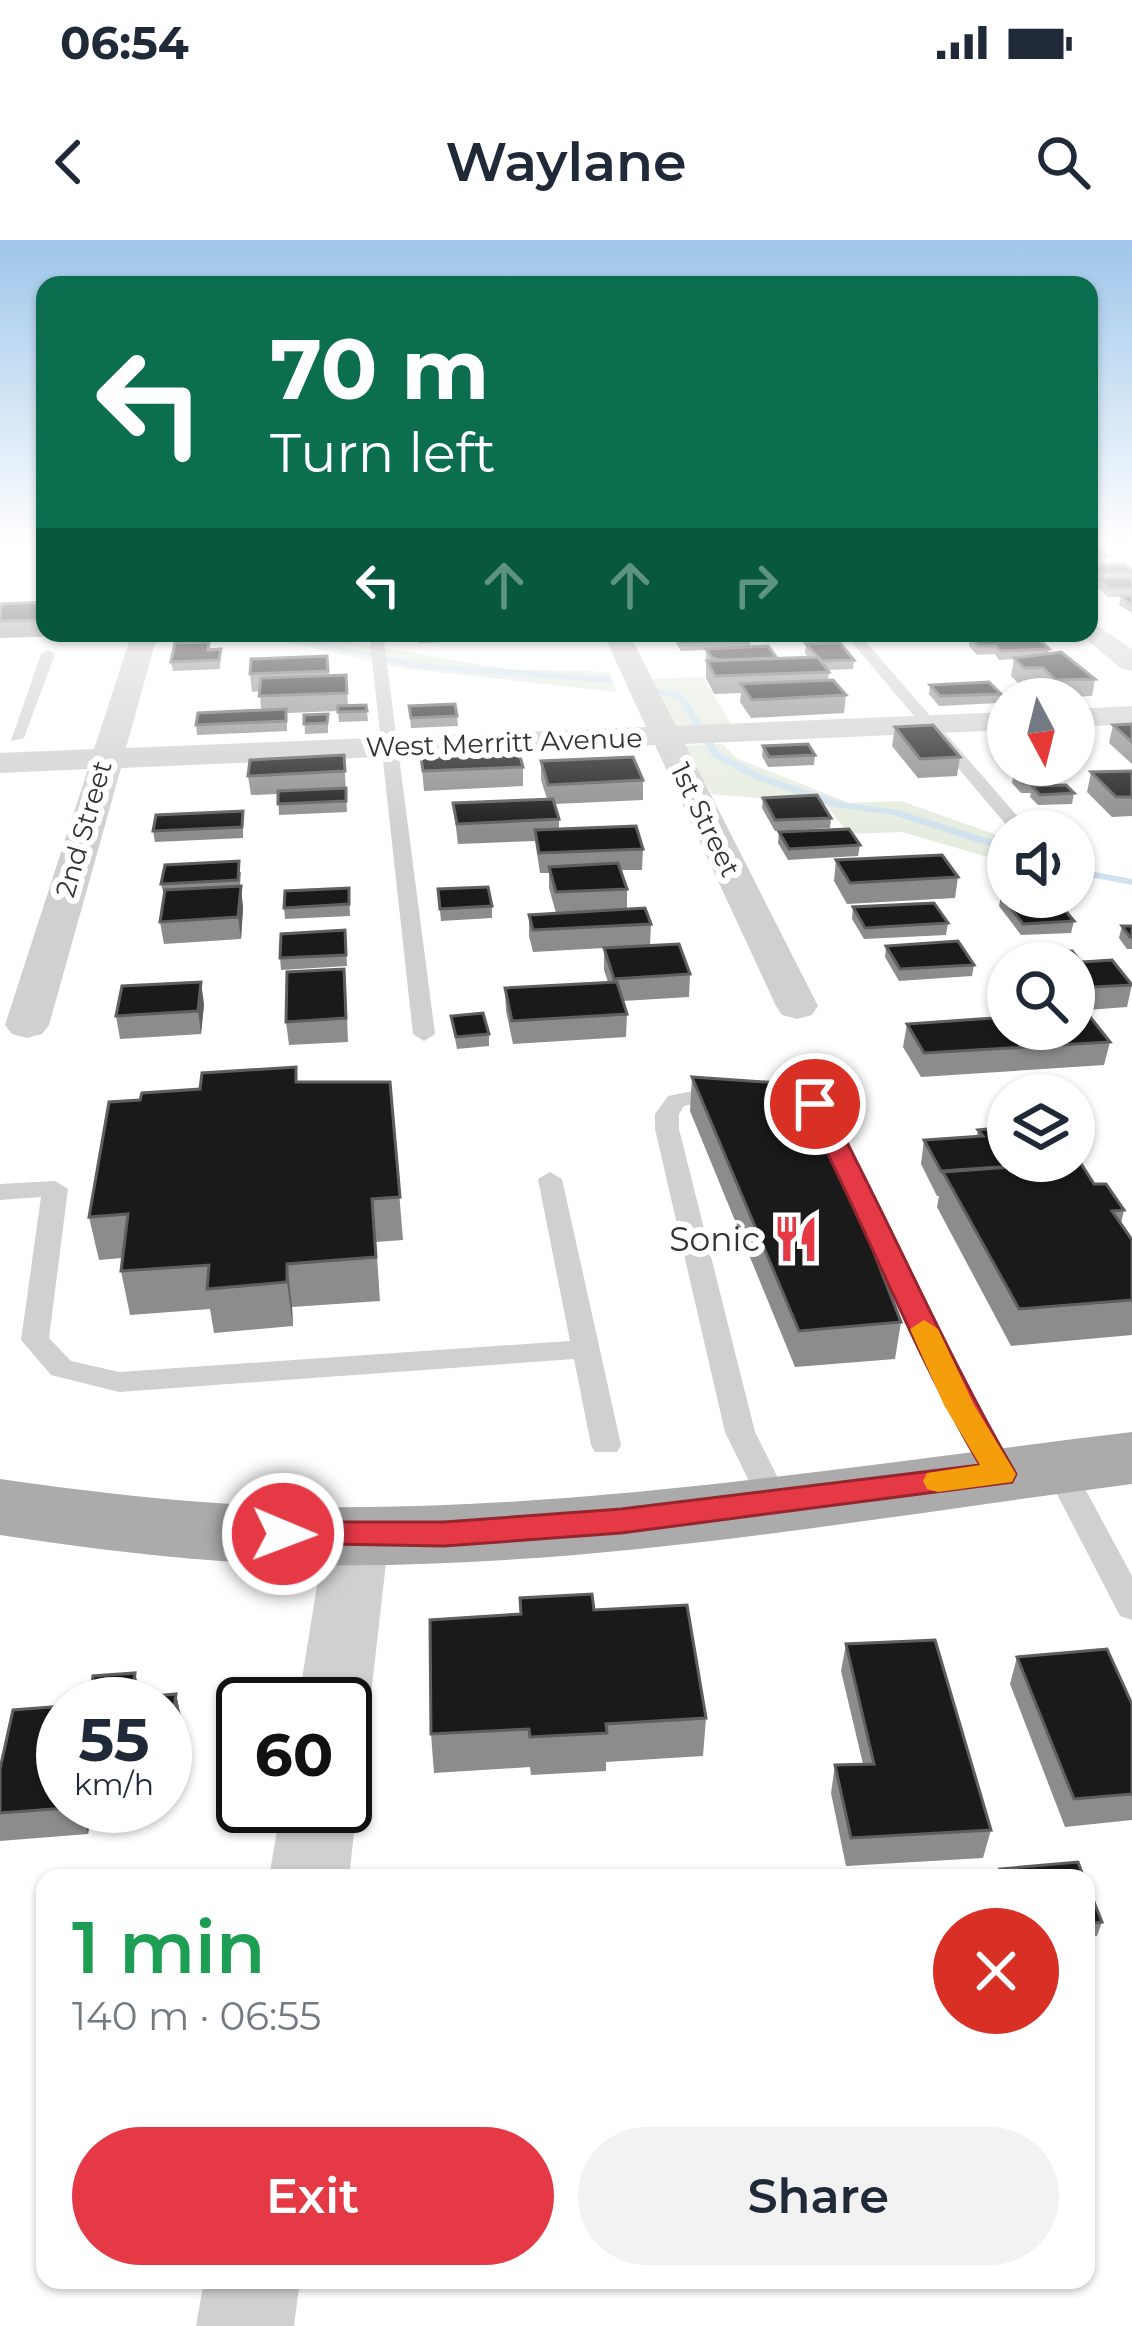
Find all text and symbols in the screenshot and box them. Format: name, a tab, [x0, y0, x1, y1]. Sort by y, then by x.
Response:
text: 06:54	[60, 15, 189, 70]
icon: back	[36, 129, 102, 195]
text: Waylane	[445, 129, 687, 195]
icon: search	[1030, 129, 1096, 195]
text: 70 m	[270, 318, 489, 420]
icon: left	[72, 324, 228, 480]
text: Turn left	[270, 420, 496, 486]
icon: left	[345, 552, 411, 618]
icon: ahead	[471, 552, 537, 618]
icon: ahead	[597, 552, 663, 618]
icon: right	[723, 552, 789, 618]
north arrow	[987, 678, 1095, 786]
map controls	[987, 678, 1095, 1182]
street label: West Merritt Avenue	[365, 721, 643, 764]
street label: 2nd Street	[48, 757, 119, 901]
street label: 1st Street	[664, 757, 747, 882]
button: sound	[987, 810, 1095, 918]
button: search	[987, 942, 1095, 1050]
pin	[764, 1053, 866, 1155]
icon: arrive	[782, 1071, 848, 1137]
button: layers	[987, 1074, 1095, 1182]
restaurant icon: Sonic	[771, 1214, 821, 1264]
place label: Sonic	[669, 1219, 760, 1259]
position arrow	[220, 1471, 346, 1597]
speed limit sign: 60	[216, 1677, 372, 1833]
text: 55	[78, 1703, 150, 1776]
text: km/h	[74, 1766, 154, 1803]
text: 1 min	[72, 1903, 265, 1991]
button: close	[933, 1908, 1059, 2034]
text: 140 m · 06:55	[72, 1992, 321, 2040]
button: Exit	[72, 2127, 554, 2265]
button: Share	[578, 2127, 1059, 2265]

